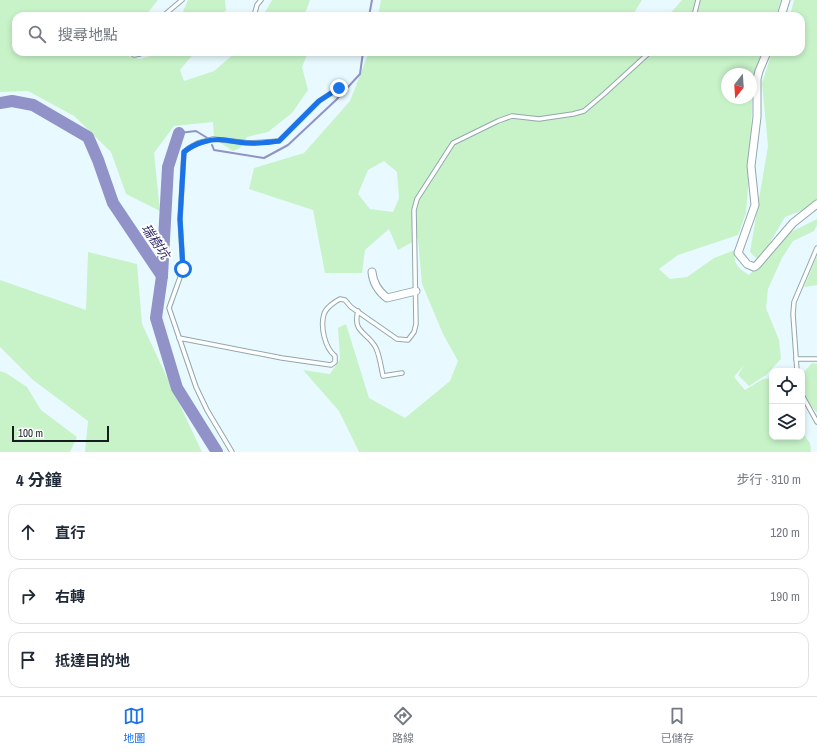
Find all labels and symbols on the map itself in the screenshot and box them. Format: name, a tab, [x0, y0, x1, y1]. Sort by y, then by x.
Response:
north arrow	[721, 68, 757, 104]
route end	[330, 79, 348, 97]
water label: 瑞樹坑	[138, 220, 175, 264]
route start	[174, 260, 192, 278]
scale bar	[12, 424, 109, 443]

